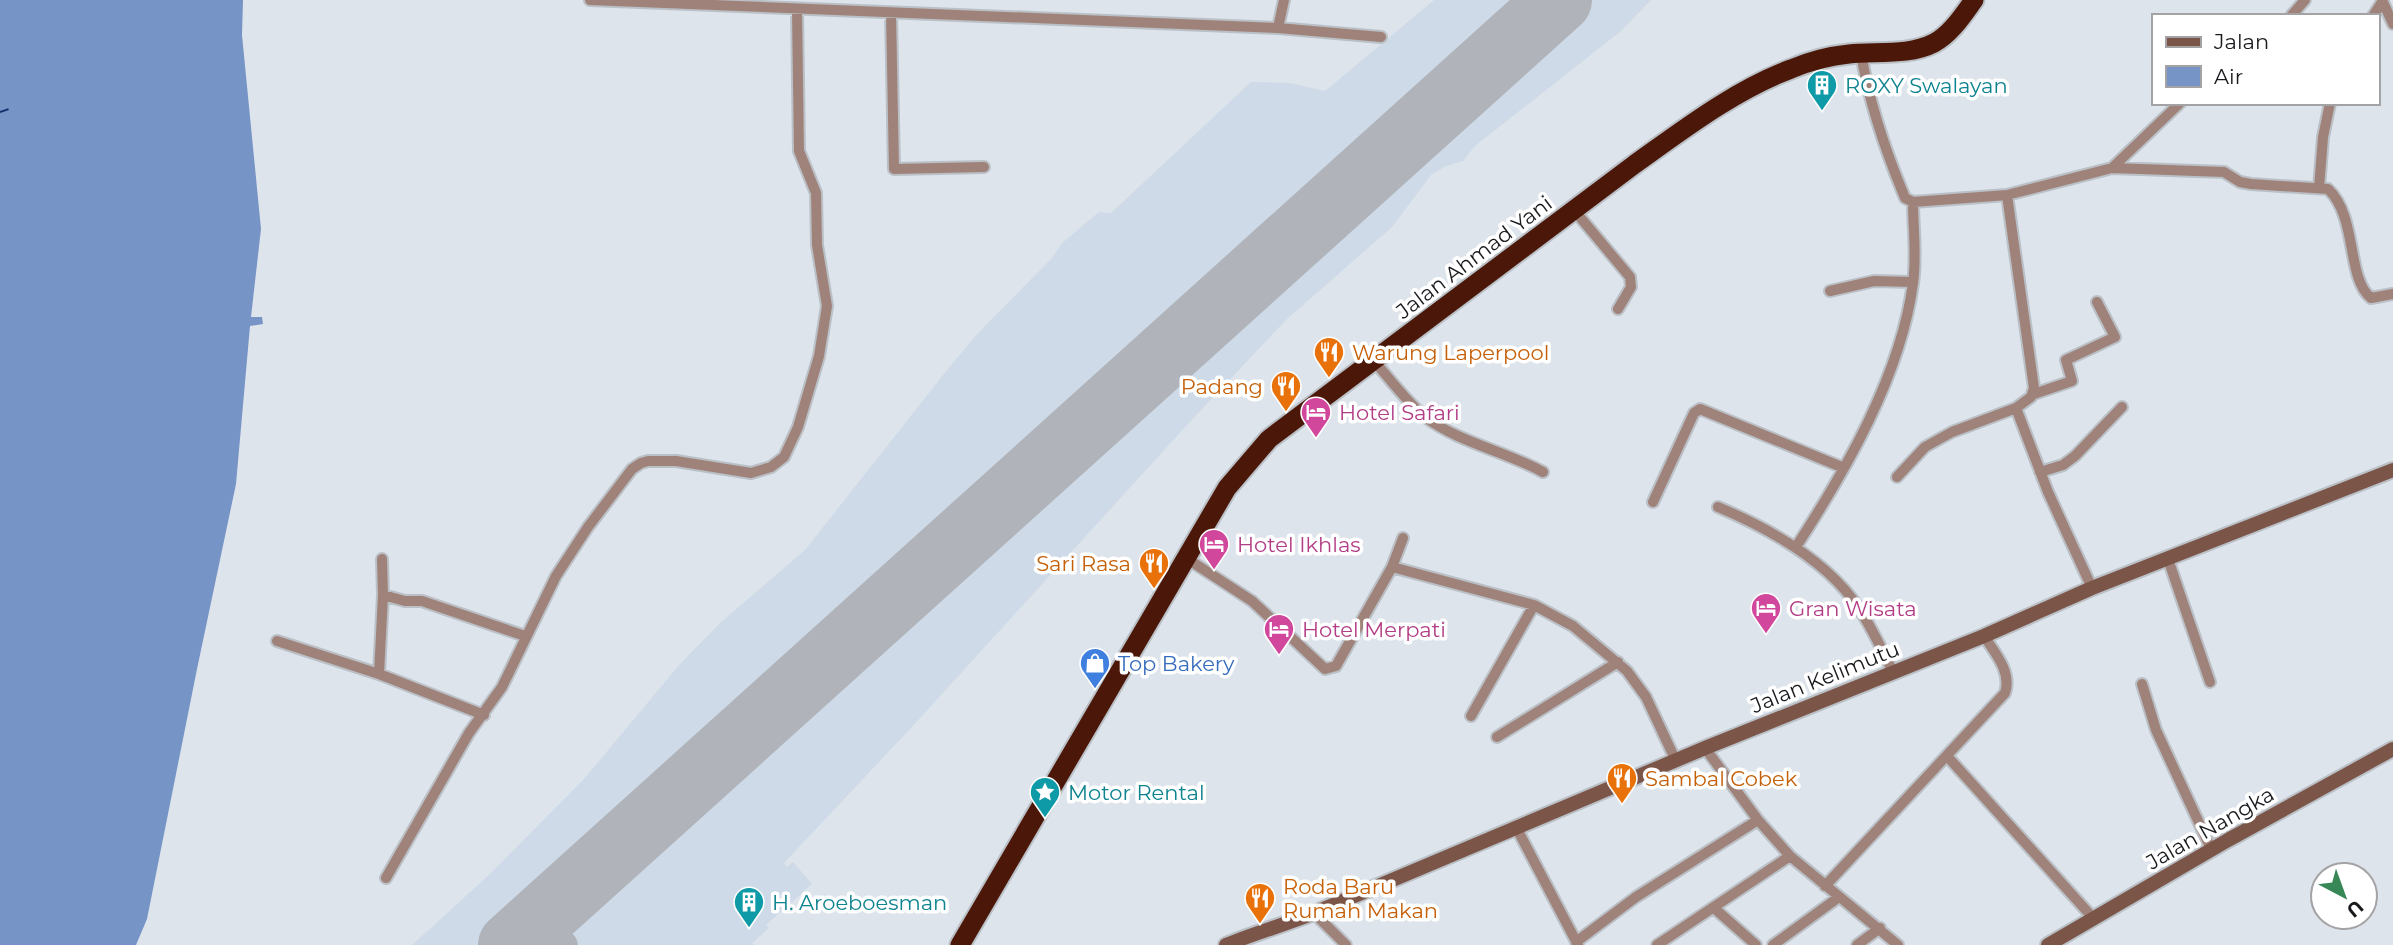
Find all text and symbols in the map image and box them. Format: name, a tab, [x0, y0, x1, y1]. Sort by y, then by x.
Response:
legend	[2152, 14, 2379, 105]
text: Jalan	[2213, 29, 2269, 54]
text: Air	[2214, 64, 2243, 89]
building icon: ROXY Swalayan	[1805, 68, 1839, 112]
place label: ROXY Swalayan	[1845, 73, 2008, 98]
street label: Jalan Ahmad Yani	[1390, 190, 1557, 324]
restaurant icon: Warung Laperpool	[1312, 335, 1346, 379]
place label: Warung Laperpool	[1352, 340, 1549, 365]
restaurant icon: Padang	[1269, 369, 1303, 413]
place label: Padang	[1181, 374, 1263, 399]
hotel icon: Hotel Safari	[1299, 395, 1333, 439]
place label: Hotel Safari	[1339, 400, 1460, 425]
hotel icon: Hotel Ikhlas	[1197, 527, 1231, 571]
place label: Hotel Ikhlas	[1237, 532, 1361, 557]
restaurant icon: Sari Rasa	[1137, 546, 1171, 590]
place label: Sari Rasa	[1036, 551, 1131, 576]
hotel icon: Gran Wisata	[1749, 591, 1783, 635]
place label: Gran Wisata	[1789, 596, 1917, 621]
hotel icon: Hotel Merpati	[1262, 612, 1296, 656]
place label: Hotel Merpati	[1302, 617, 1446, 642]
street label: Jalan Kelimutu	[1746, 636, 1903, 719]
shop icon: Top Bakery	[1078, 646, 1112, 690]
place label: Top Bakery	[1118, 651, 1235, 676]
restaurant icon: Sambal Cobek	[1605, 761, 1639, 805]
place label: Sambal Cobek	[1645, 766, 1798, 791]
place icon: Motor Rental	[1028, 775, 1062, 819]
place label: Motor Rental	[1068, 780, 1205, 805]
street label: Jalan Nangka	[2141, 781, 2278, 875]
north arrow	[2309, 861, 2379, 931]
place label: Roda Baru Rumah Makan	[1283, 874, 1438, 923]
restaurant icon: Roda Baru Rumah Makan	[1243, 881, 1277, 925]
building icon: H. Aroeboesman	[732, 885, 766, 929]
place label: H. Aroeboesman	[772, 890, 947, 915]
text: U	[2342, 895, 2368, 922]

